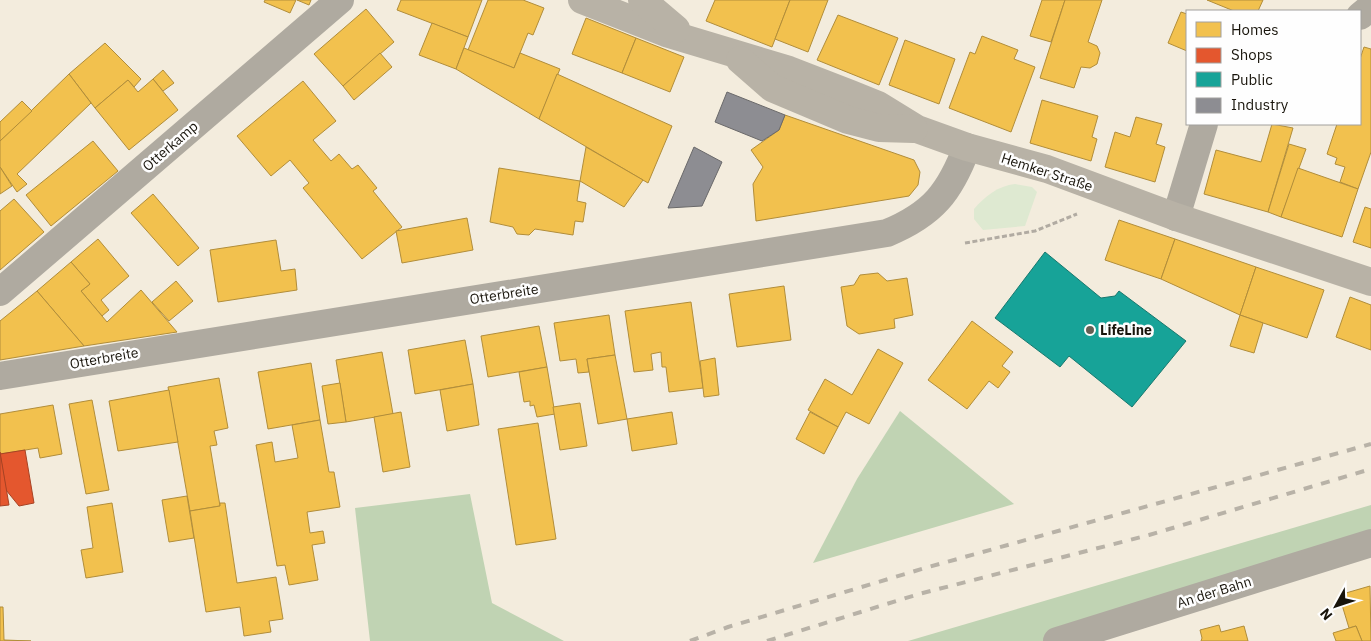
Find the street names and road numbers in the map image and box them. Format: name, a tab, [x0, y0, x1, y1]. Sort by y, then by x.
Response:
street label: Otterkamp	[139, 117, 201, 175]
street label: Hemker Straße	[999, 149, 1095, 195]
street label: Otterbreite	[468, 280, 540, 308]
street label: Otterbreite	[68, 343, 140, 373]
street label: An der Bahn	[1175, 572, 1253, 612]

